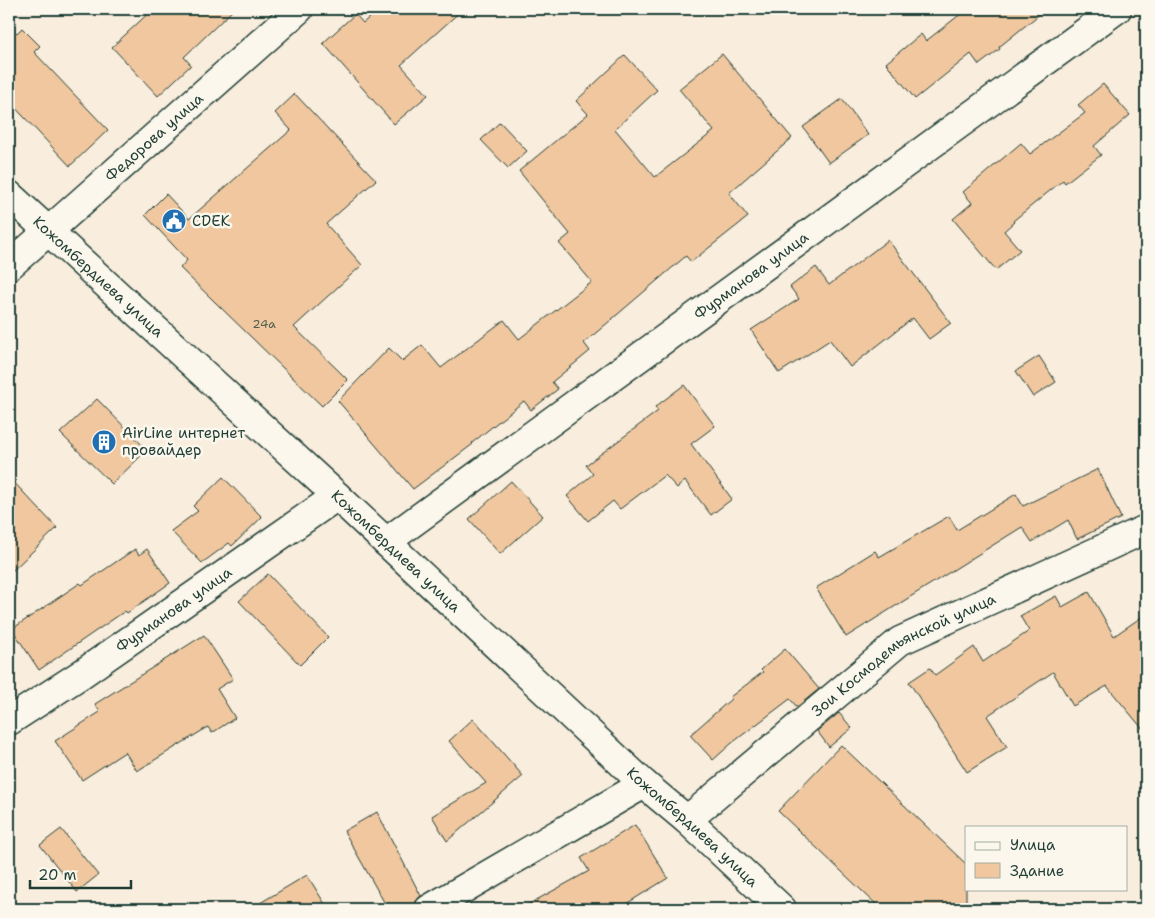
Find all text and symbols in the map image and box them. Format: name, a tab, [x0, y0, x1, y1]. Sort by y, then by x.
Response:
street label: Федорова улица	[101, 88, 208, 186]
public building icon: CDEK	[161, 208, 187, 234]
place label: CDEK	[192, 211, 230, 231]
street label: Кожомбердиева улица	[29, 212, 168, 342]
street label: Фурманова улица	[690, 227, 813, 324]
house number: 24а	[252, 316, 276, 332]
place label: AirLine интернет провайдер	[122, 423, 245, 460]
building icon: AirLine интернет провайдер	[91, 429, 117, 455]
street label: Кожомбердиева улица	[327, 486, 465, 617]
street label: Фурманова улица	[112, 562, 236, 657]
street label: Зои Космодемьянской улица	[807, 588, 1000, 721]
street label: Кожомбердиева улица	[622, 763, 763, 892]
legend	[965, 826, 1128, 890]
text: Улица	[1010, 835, 1056, 855]
scale bar	[30, 858, 131, 890]
text: Здание	[1010, 861, 1064, 881]
text: 20 m	[38, 865, 77, 885]

